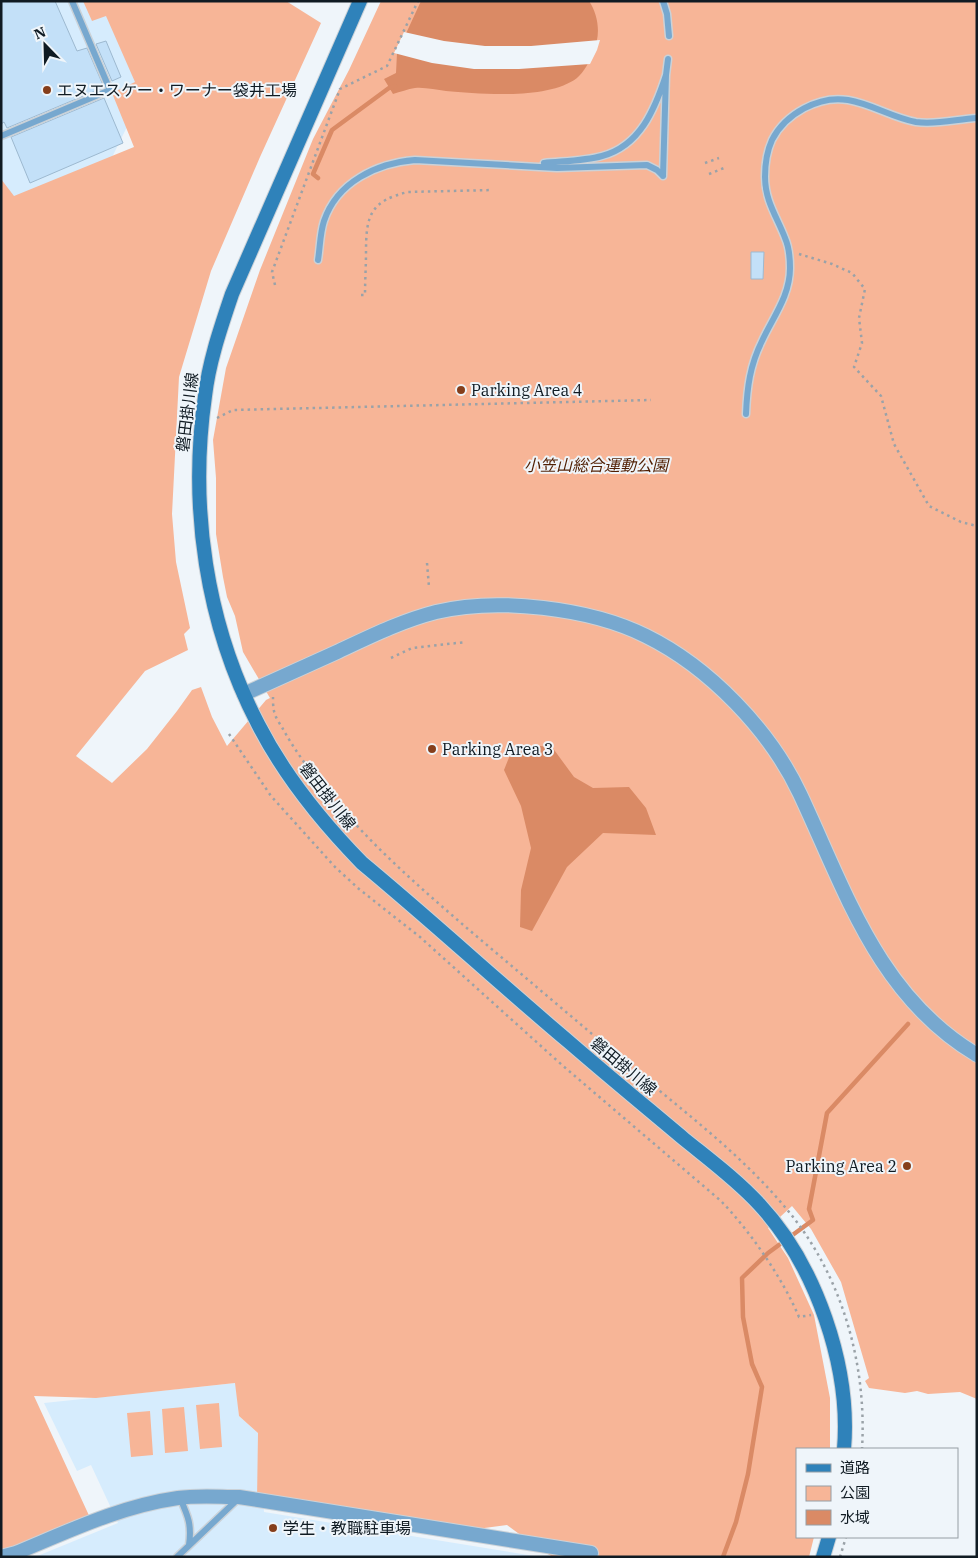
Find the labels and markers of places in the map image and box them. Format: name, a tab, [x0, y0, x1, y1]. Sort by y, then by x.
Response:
place label: エヌエスケー・ワーナー袋井工場	[57, 80, 297, 100]
marker: エヌエスケー・ワーナー袋井工場	[41, 84, 53, 96]
place label: Parking Area 4	[471, 380, 582, 400]
marker: Parking Area 4	[455, 384, 467, 396]
place label: Parking Area 3	[442, 739, 553, 759]
marker: Parking Area 3	[426, 743, 438, 755]
place label: Parking Area 2	[786, 1156, 897, 1176]
marker: Parking Area 2	[901, 1160, 913, 1172]
place label: 学生・教職駐車場	[283, 1518, 411, 1538]
marker: 学生・教職駐車場	[267, 1522, 279, 1534]

